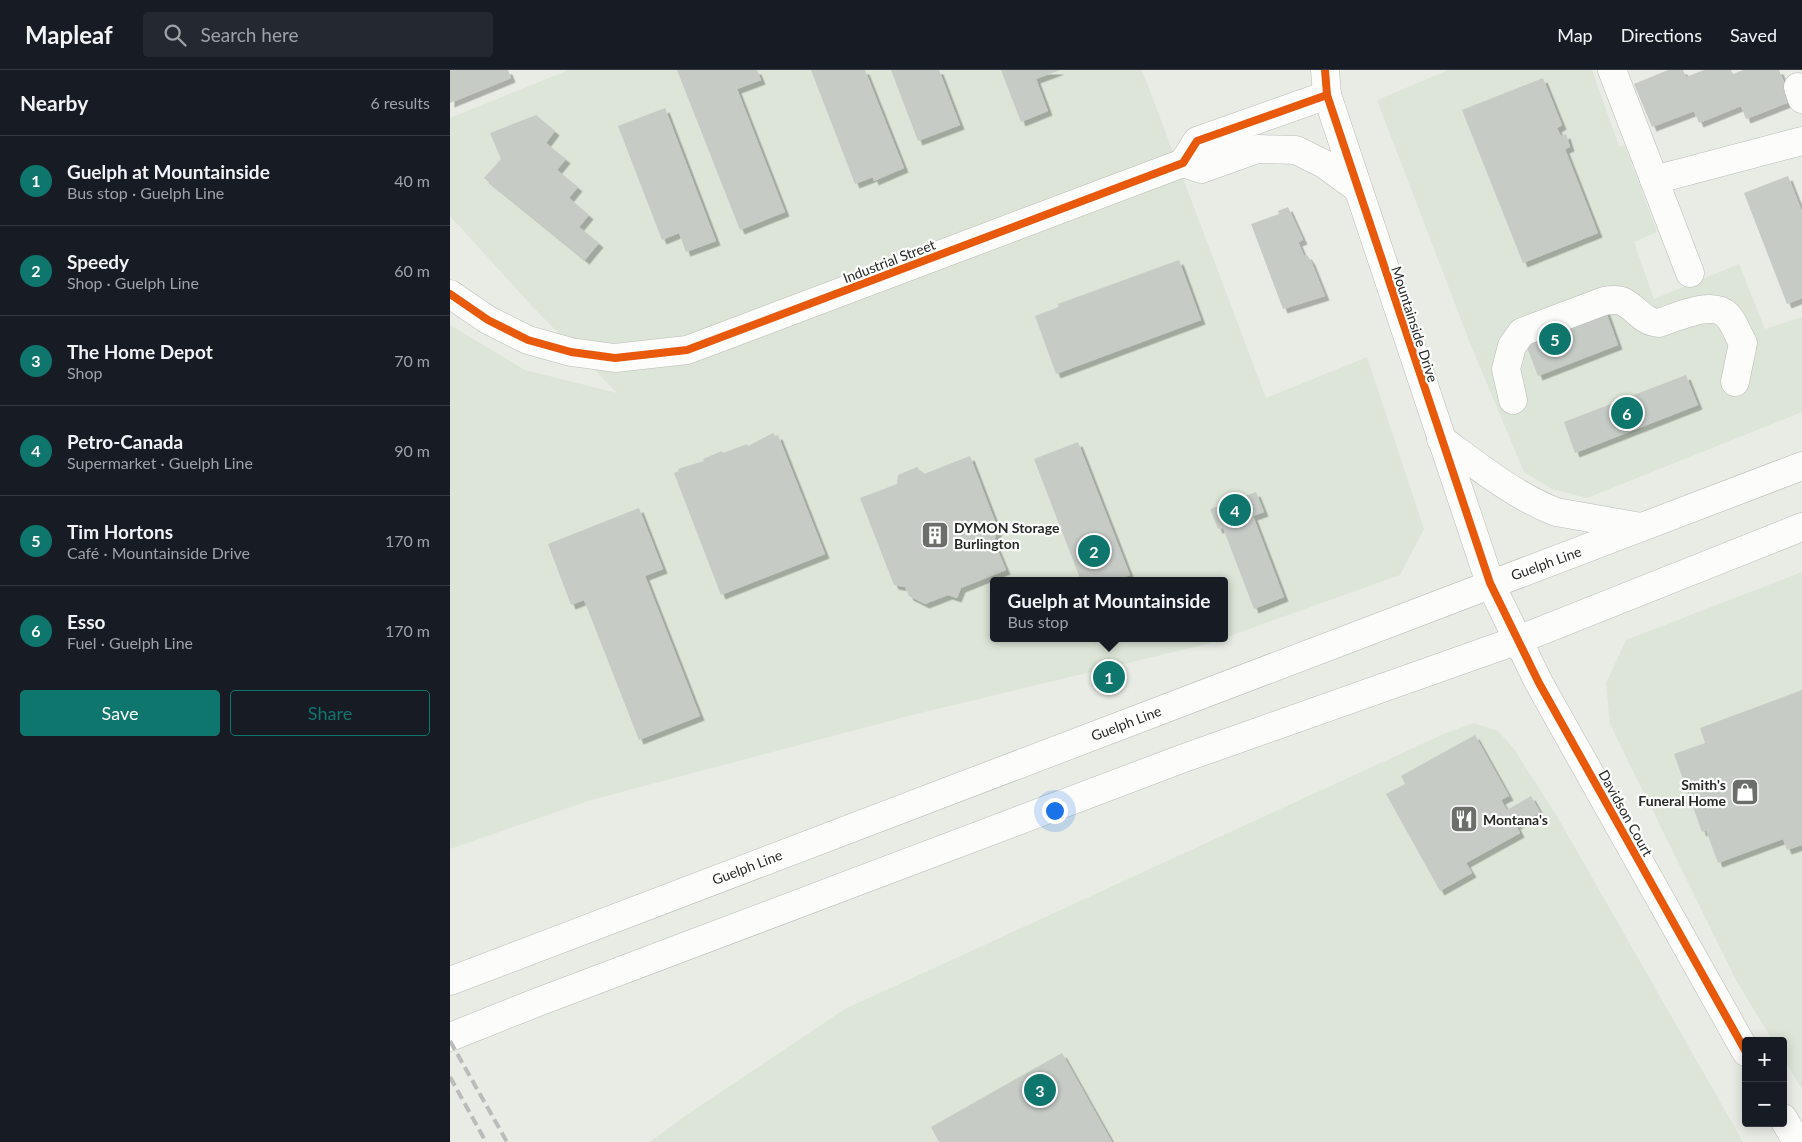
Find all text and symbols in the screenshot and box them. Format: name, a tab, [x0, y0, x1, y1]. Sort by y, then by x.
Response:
search box	[143, 12, 493, 57]
text: Mapleaf	[25, 20, 113, 49]
icon: search	[161, 21, 189, 49]
text: Search here	[201, 23, 299, 46]
text: Map	[1557, 24, 1593, 46]
text: Directions	[1621, 24, 1702, 46]
text: Saved	[1730, 24, 1777, 46]
text: Nearby	[20, 90, 88, 115]
text: 6 results	[370, 93, 430, 112]
text: Guelph at Mountainside	[67, 160, 270, 183]
text: 1	[31, 171, 41, 190]
text: 40 m	[394, 171, 430, 190]
text: Bus stop · Guelph Line	[67, 183, 224, 202]
street label: Industrial Street	[840, 236, 938, 286]
text: Speedy	[67, 250, 129, 273]
text: 2	[31, 261, 41, 280]
text: 60 m	[394, 261, 430, 280]
street label: Mountainside Drive	[1388, 264, 1442, 384]
text: Shop · Guelph Line	[67, 273, 199, 292]
pin: 5	[1539, 320, 1571, 358]
text: The Home Depot	[67, 340, 213, 363]
text: 3	[31, 351, 41, 370]
text: 70 m	[394, 351, 430, 370]
text: Shop	[67, 363, 103, 382]
pin: 6	[1611, 394, 1643, 432]
text: Petro-Canada	[67, 430, 183, 453]
text: 4	[31, 441, 41, 460]
text: 90 m	[394, 441, 430, 460]
text: Supermarket · Guelph Line	[67, 453, 253, 472]
pin: 4	[1219, 491, 1251, 529]
place label: DYMON Storage Burlington	[954, 519, 1060, 552]
text: Tim Hortons	[67, 520, 173, 543]
building icon: DYMON Storage Burlington	[920, 520, 950, 550]
text: 5	[31, 531, 41, 550]
text: 170 m	[385, 531, 430, 550]
pin: 2	[1078, 532, 1110, 570]
street label: Guelph Line	[1509, 542, 1583, 584]
text: Café · Mountainside Drive	[67, 543, 250, 562]
popup	[990, 577, 1228, 642]
text: Guelph at Mountainside	[1008, 589, 1210, 612]
text: Esso	[67, 610, 105, 633]
text: Bus stop	[1008, 612, 1068, 631]
text: 6	[31, 621, 41, 640]
text: 170 m	[385, 621, 430, 640]
text: Fuel · Guelph Line	[67, 633, 193, 652]
pin: 1	[1093, 658, 1125, 696]
button: Save	[20, 690, 220, 736]
button: Share	[230, 690, 430, 736]
street label: Guelph Line	[1089, 702, 1163, 744]
street label: Davidson Court	[1595, 767, 1657, 859]
place label: Smith's Funeral Home	[1638, 776, 1727, 809]
shop icon: Smith's Funeral Home	[1730, 777, 1760, 807]
your location	[1042, 798, 1068, 824]
restaurant icon: Montana's	[1449, 804, 1479, 834]
place label: Montana's	[1483, 811, 1548, 828]
street label: Guelph Line	[710, 846, 784, 888]
map controls	[1742, 1037, 1787, 1127]
button: +	[1742, 1037, 1787, 1082]
pin: 3	[1024, 1071, 1056, 1109]
button: −	[1742, 1082, 1787, 1127]

